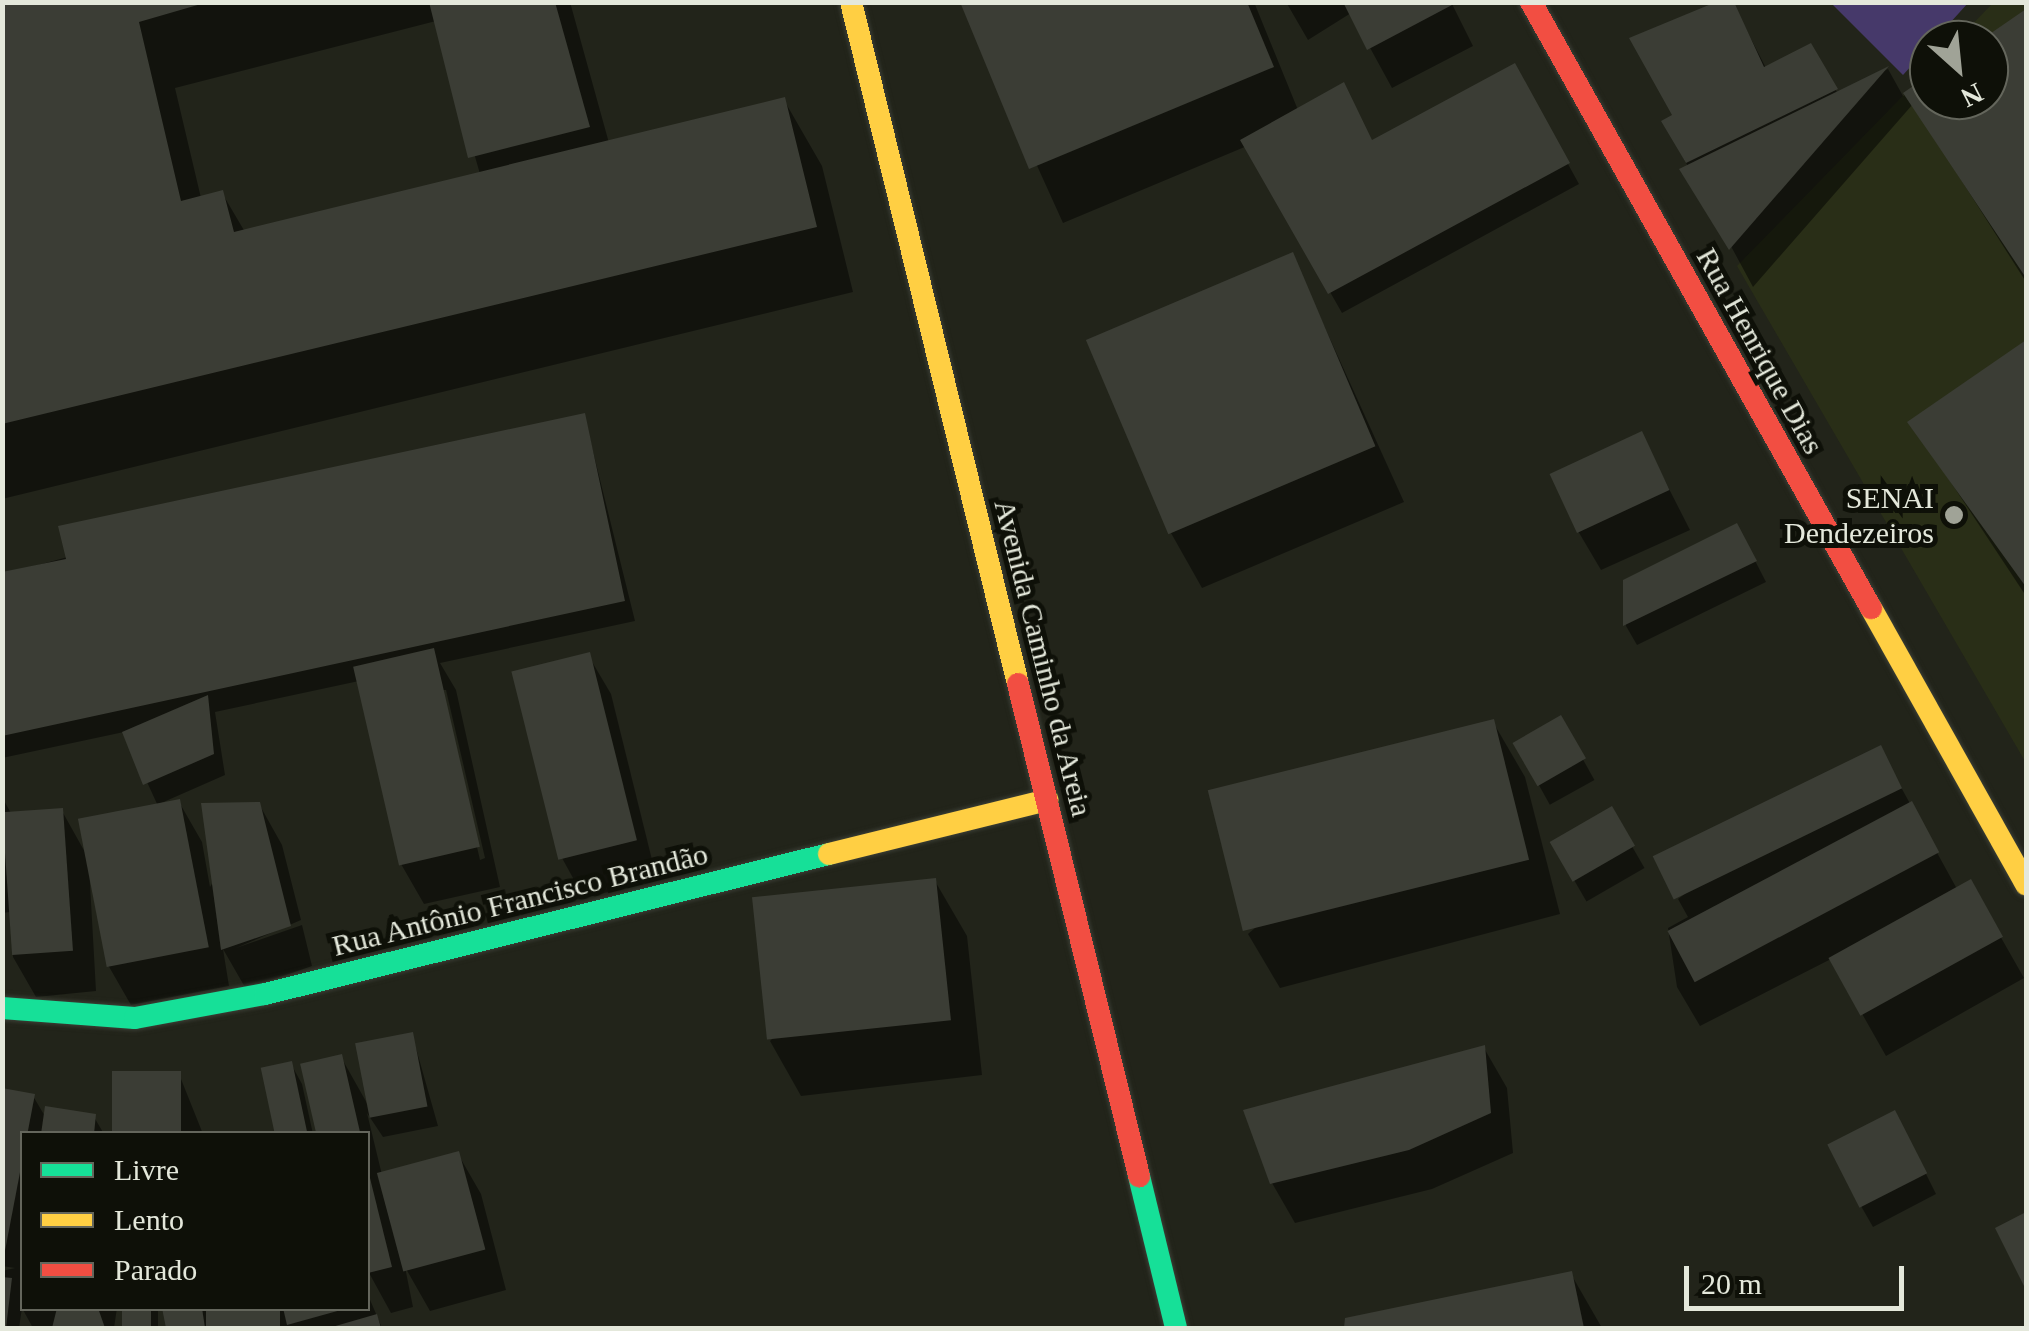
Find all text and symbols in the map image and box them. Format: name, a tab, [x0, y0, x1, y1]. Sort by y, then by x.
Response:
north arrow	[1909, 20, 2009, 120]
text: N	[1956, 77, 1988, 114]
street label: Rua Henrique Dias	[1689, 242, 1831, 460]
place label: SENAI Dendezeiros	[1784, 480, 1934, 550]
street label: Avenida Caminho da Areia	[986, 495, 1100, 821]
marker: SENAI Dendezeiros	[1943, 504, 1965, 526]
street label: Rua Antônio Francisco Brandão	[328, 836, 712, 964]
legend	[20, 1131, 370, 1311]
text: Livre	[114, 1153, 179, 1186]
text: Lento	[114, 1203, 184, 1236]
scale bar	[1689, 1246, 1909, 1308]
text: Parado	[114, 1253, 197, 1286]
text: 20 m	[1701, 1267, 1762, 1300]

